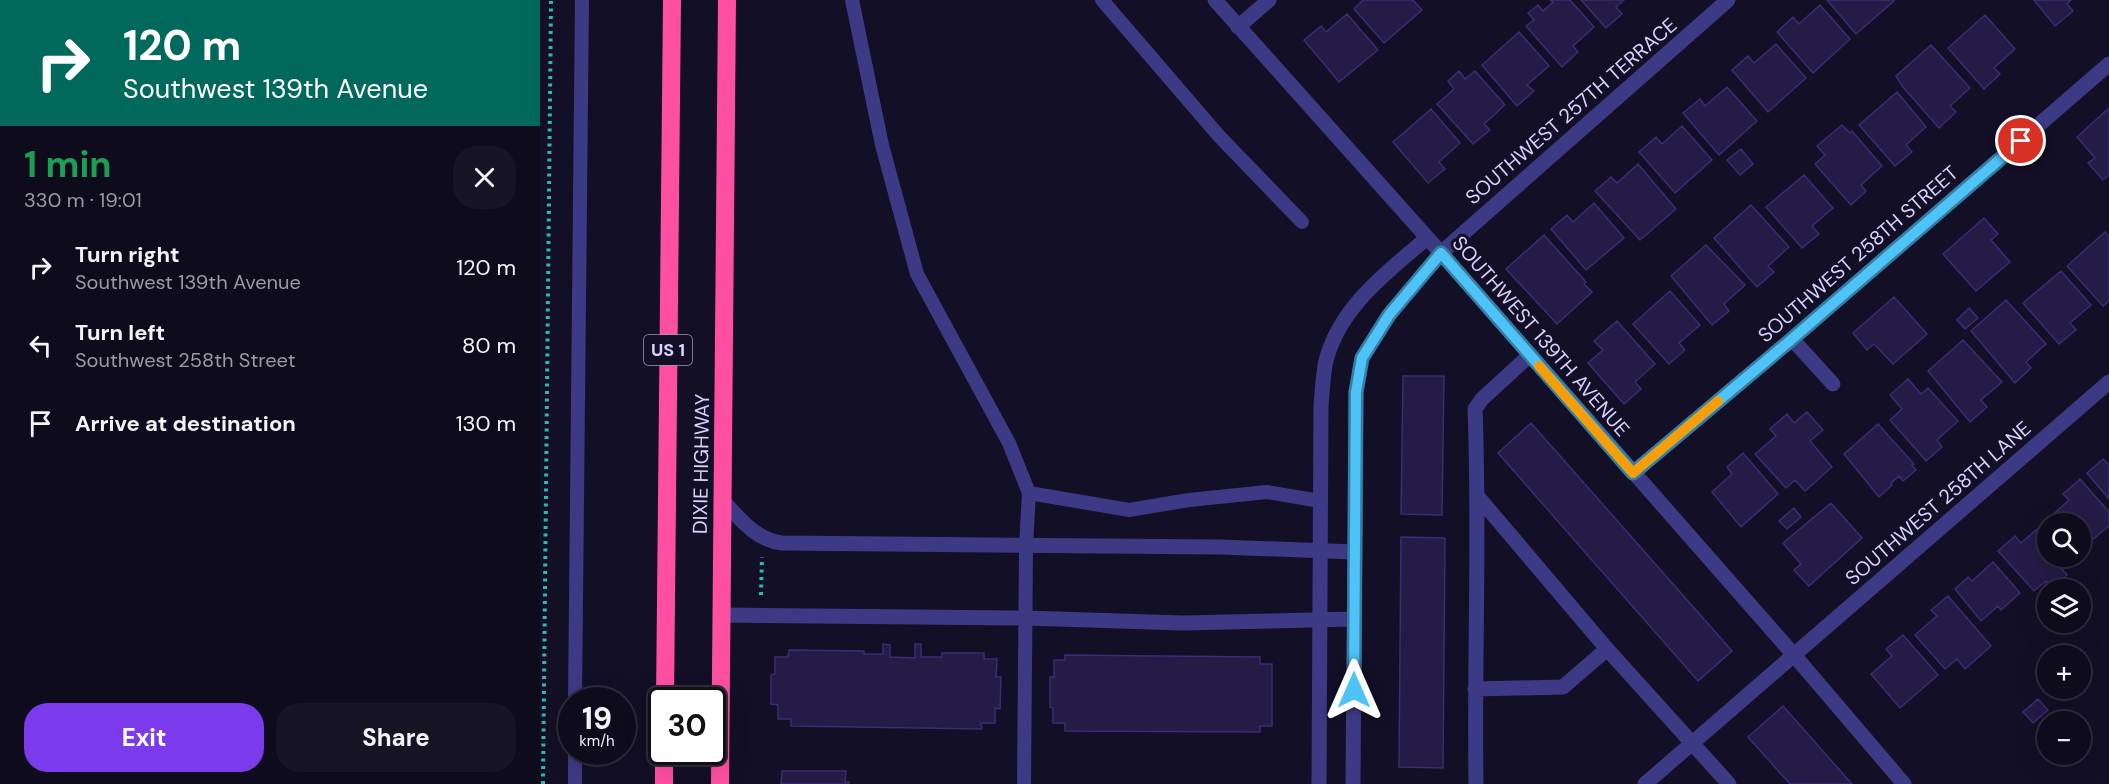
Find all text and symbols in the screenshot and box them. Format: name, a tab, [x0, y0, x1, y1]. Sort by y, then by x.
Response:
street label: SOUTHWEST 257TH TERRACE	[1460, 12, 1682, 210]
text: 120 m	[123, 18, 241, 73]
icon: right	[24, 24, 102, 102]
text: Southwest 139th Avenue	[123, 71, 428, 106]
pin	[1995, 115, 2046, 166]
icon: arrive	[2004, 124, 2037, 157]
text: 1 min	[24, 141, 112, 188]
button: close	[453, 146, 516, 209]
street label: SOUTHWEST 258TH STREET	[1752, 160, 1964, 348]
text: 330 m · 19:01	[24, 187, 142, 213]
street label: SOUTHWEST 139TH AVENUE	[1447, 230, 1635, 442]
text: Turn right	[75, 240, 180, 269]
icon: right	[24, 251, 57, 284]
text: 120 m	[456, 253, 516, 282]
text: Southwest 139th Avenue	[75, 269, 301, 295]
text: Turn left	[75, 318, 165, 347]
icon: left	[24, 329, 57, 362]
text: 80 m	[462, 331, 516, 360]
road number: US 1	[644, 335, 692, 365]
text: Southwest 258th Street	[75, 347, 295, 373]
street label: DIXIE HIGHWAY	[687, 393, 715, 534]
icon: arrive	[24, 407, 57, 440]
text: Arrive at destination	[75, 409, 296, 438]
text: 130 m	[456, 409, 516, 438]
street label: SOUTHWEST 258TH LANE	[1840, 415, 2036, 591]
map controls	[2037, 513, 2091, 765]
button: search	[2037, 513, 2091, 567]
button: layers	[2037, 579, 2091, 633]
button: +	[2037, 645, 2091, 699]
position arrow	[1322, 658, 1386, 722]
speed limit sign: 30	[648, 687, 726, 765]
text: 19	[582, 699, 612, 738]
button: Exit	[24, 703, 264, 772]
button: Share	[276, 703, 516, 772]
button: −	[2037, 711, 2091, 765]
text: km/h	[579, 731, 615, 751]

